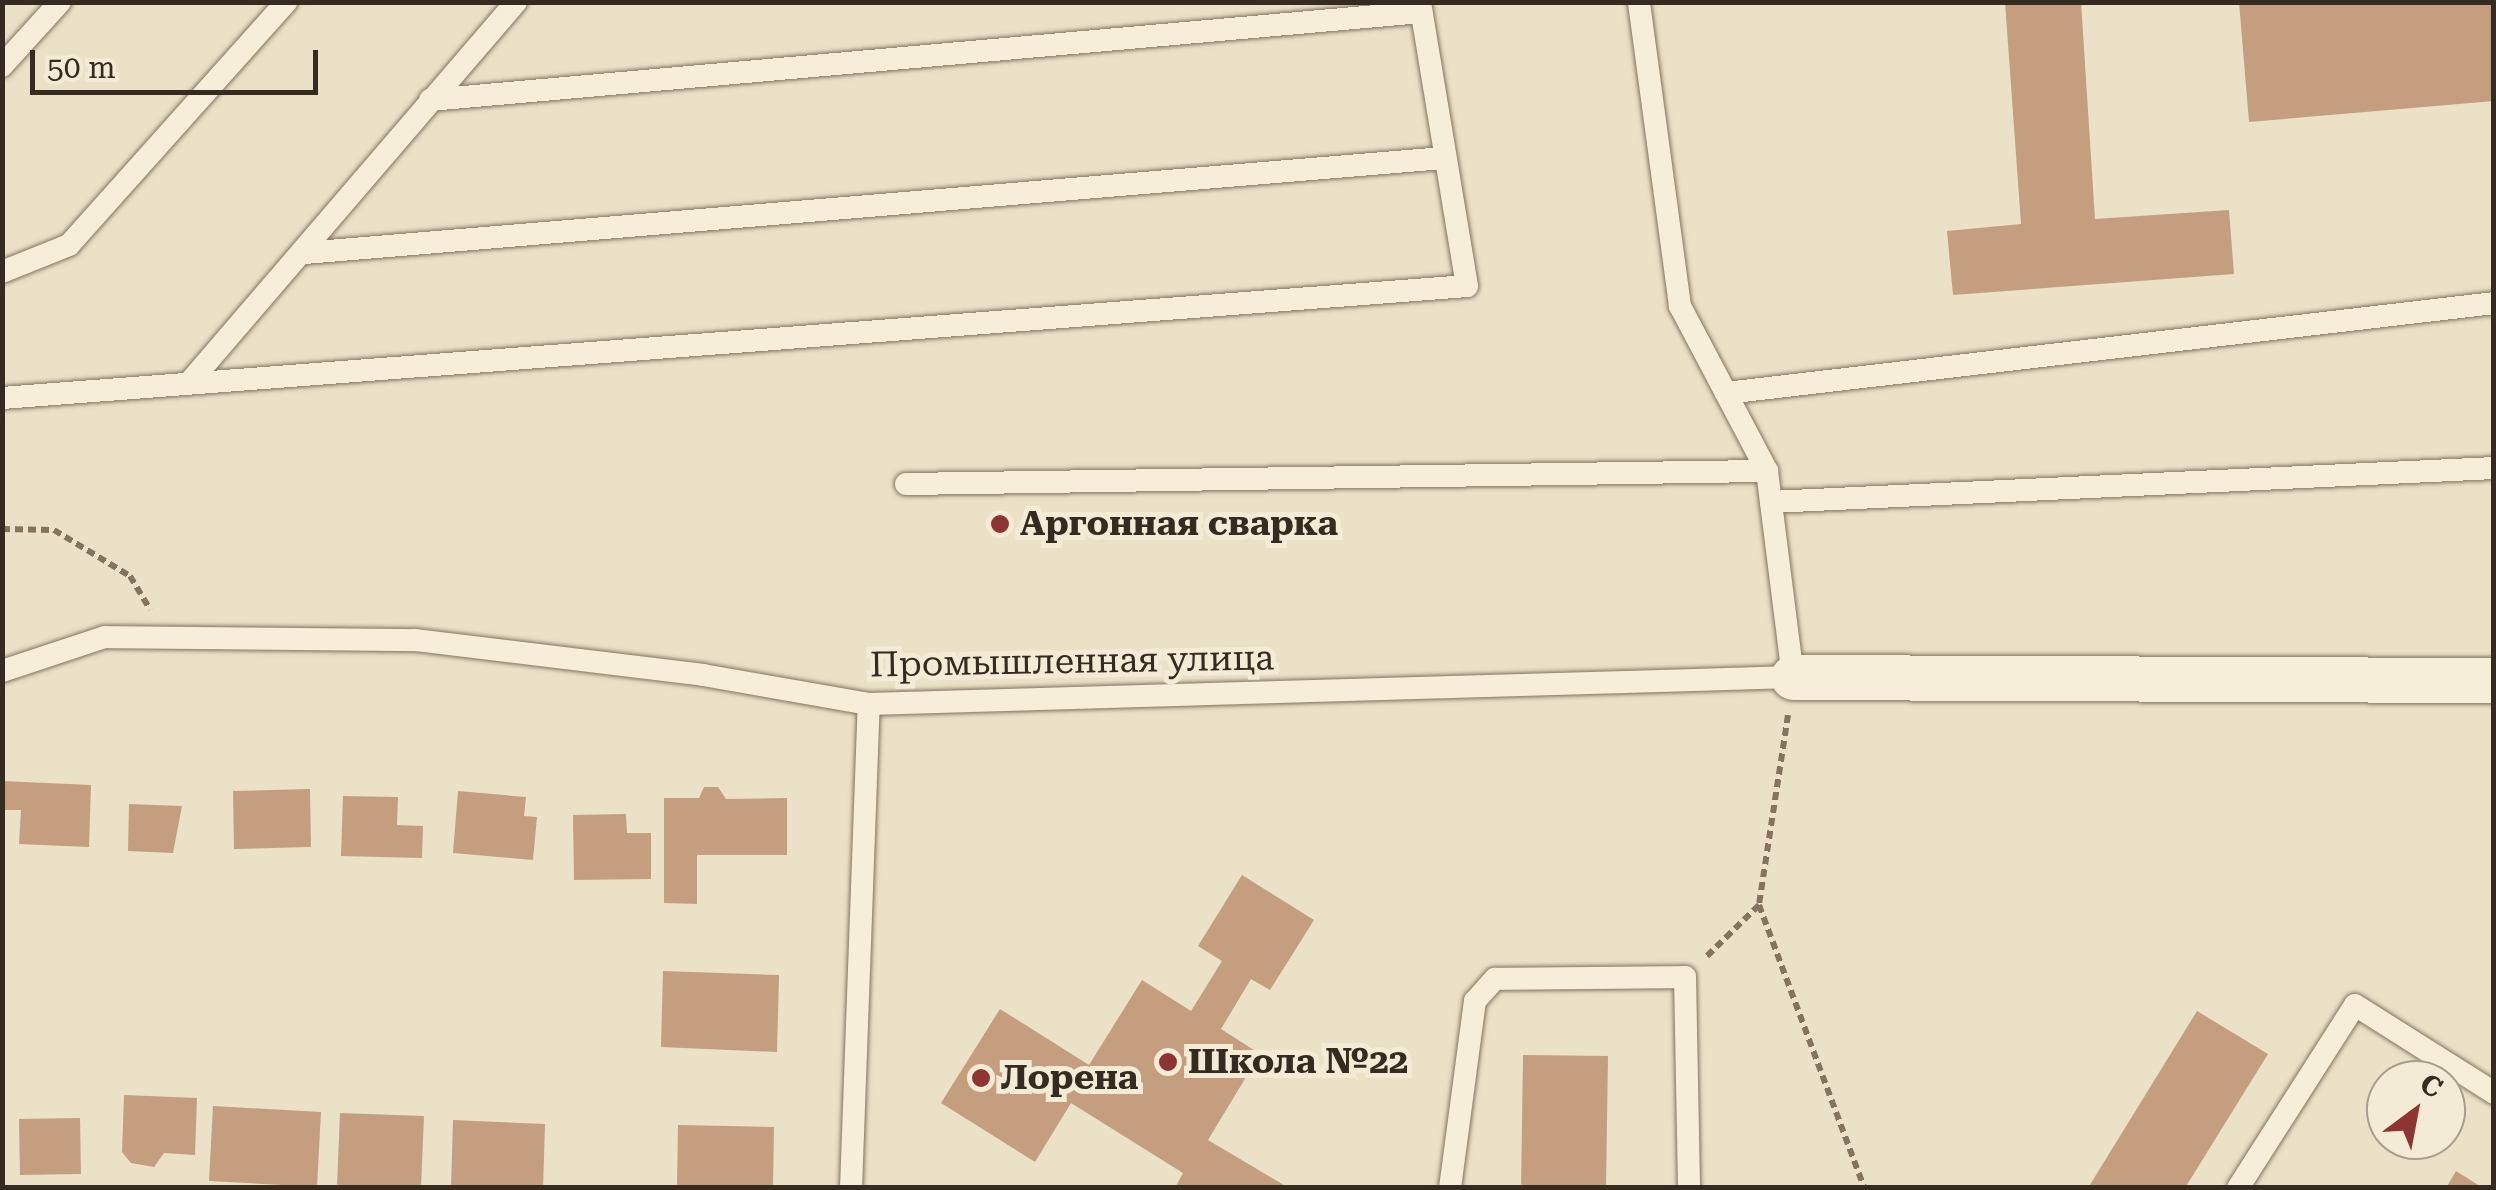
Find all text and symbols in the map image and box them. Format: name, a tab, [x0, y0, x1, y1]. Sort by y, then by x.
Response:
scale bar	[35, 30, 322, 92]
text: 50 m	[47, 50, 116, 85]
place label: Аргонная сварка	[1020, 503, 1338, 545]
marker: Аргонная сварка	[989, 513, 1011, 535]
street label: Промышленная улица	[870, 637, 1274, 687]
place label: Школа №22	[1188, 1041, 1408, 1083]
marker: Школа №22	[1157, 1051, 1179, 1073]
place label: Лорена	[1001, 1057, 1138, 1099]
north arrow	[2366, 1060, 2466, 1160]
marker: Лорена	[970, 1067, 992, 1089]
text: С	[2414, 1067, 2448, 1105]

